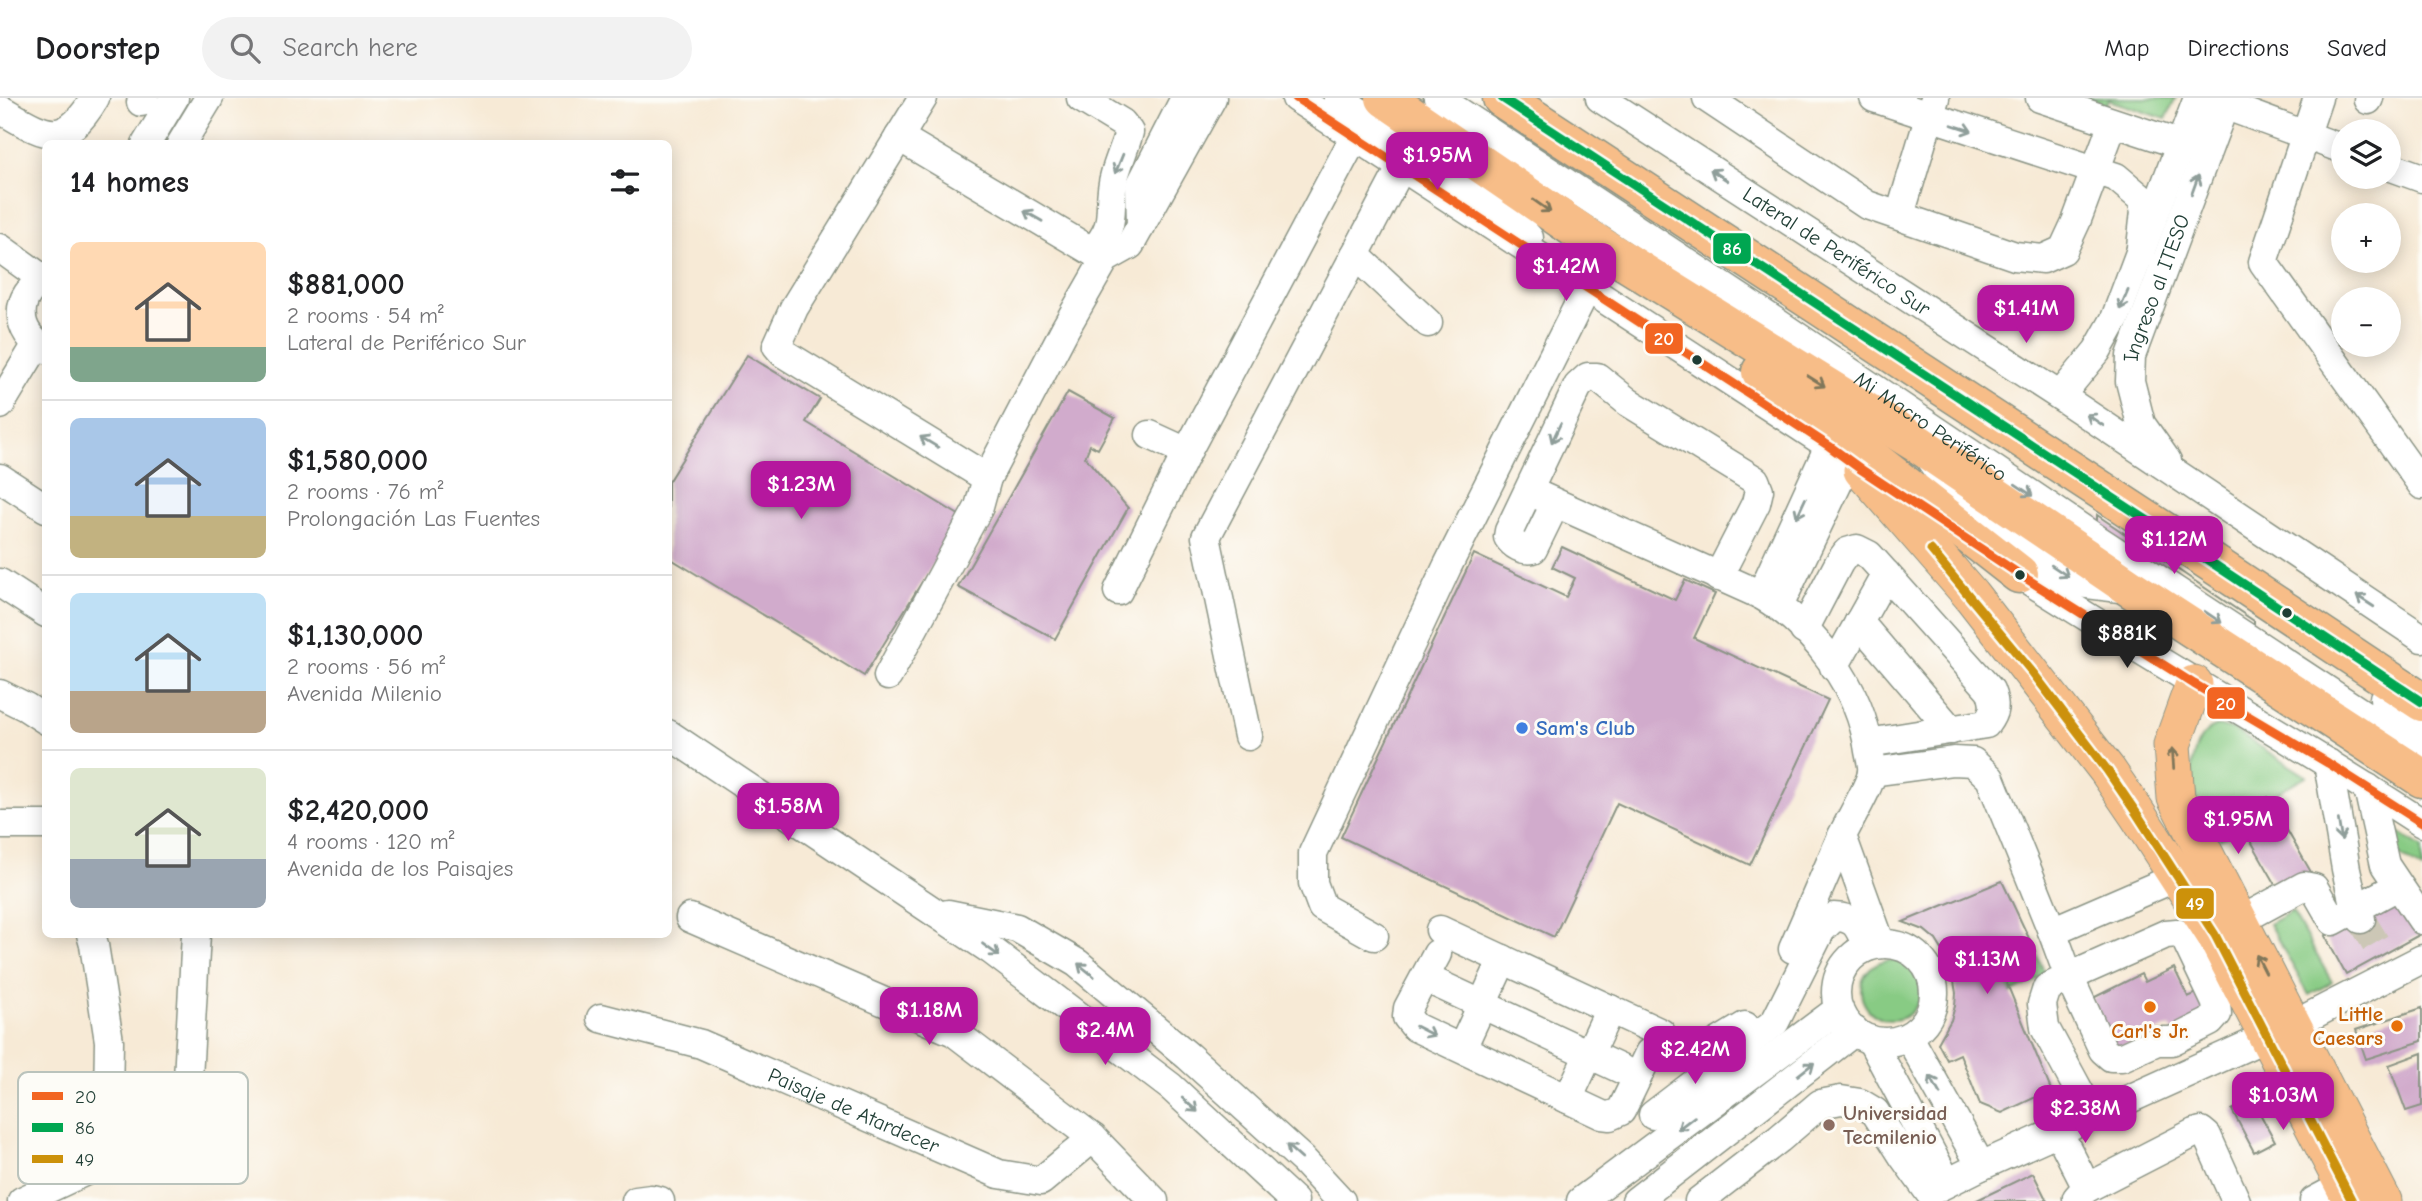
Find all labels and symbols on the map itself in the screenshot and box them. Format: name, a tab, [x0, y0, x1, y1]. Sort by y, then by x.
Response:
one-way arrow	[1951, 122, 1973, 135]
pin: $1.95M	[1380, 132, 1494, 192]
one-way arrow	[1111, 153, 1124, 174]
one-way arrow	[1710, 168, 1729, 183]
one-way arrow	[2189, 175, 2202, 197]
street label: Lateral de Periférico Sur	[1738, 182, 1935, 321]
one-way arrow	[1532, 199, 1551, 213]
one-way arrow	[1023, 209, 1043, 223]
street label: Ingreso al ITESO	[2119, 211, 2195, 362]
line badge: 86	[1712, 232, 1752, 265]
text: 86	[1722, 238, 1742, 260]
pin: $1.42M	[1509, 244, 1623, 303]
pin: $1.41M	[1969, 286, 2083, 345]
one-way arrow	[2116, 289, 2129, 310]
line badge: 20	[1644, 322, 1684, 355]
text: 20	[1654, 328, 1674, 350]
unlabelled marker	[1690, 353, 1704, 367]
street label: Mi Macro Periférico	[1850, 367, 2011, 487]
one-way arrow	[1806, 375, 1826, 389]
one-way arrow	[2086, 412, 2105, 427]
one-way arrow	[1549, 421, 1562, 443]
one-way arrow	[920, 435, 940, 449]
pin: $1.23M	[744, 462, 858, 521]
one-way arrow	[2014, 483, 2033, 497]
one-way arrow	[1794, 497, 1807, 518]
pin: $1.12M	[2117, 517, 2231, 576]
one-way arrow	[2050, 563, 2069, 578]
unlabelled marker	[2013, 568, 2027, 582]
one-way arrow	[2356, 594, 2375, 608]
unlabelled marker	[2280, 606, 2294, 620]
pin: $881K	[2078, 610, 2176, 670]
one-way arrow	[2203, 610, 2223, 624]
line badge: 20	[2206, 686, 2246, 720]
text: 20	[2216, 693, 2236, 715]
place label: Sam's Club	[1536, 716, 1635, 740]
marker: Sam's Club	[1514, 720, 1530, 736]
one-way arrow	[2166, 747, 2179, 769]
pin: $1.58M	[731, 784, 845, 843]
pin: $1.95M	[2181, 796, 2295, 856]
one-way arrow	[2334, 818, 2347, 841]
line badge: 49	[2175, 887, 2215, 920]
text: 49	[2186, 893, 2204, 915]
pin: $1.13M	[1930, 936, 2044, 996]
one-way arrow	[981, 943, 1000, 957]
one-way arrow	[2254, 954, 2268, 975]
one-way arrow	[1077, 963, 1095, 978]
pin: $1.18M	[872, 988, 986, 1047]
marker: Carl's Jr.	[2142, 999, 2158, 1015]
place label: Little Caesars	[2312, 1002, 2383, 1050]
pin: $2.4M	[1056, 1007, 1154, 1067]
marker: Little Caesars	[2389, 1018, 2405, 1034]
place label: Carl's Jr.	[2111, 1019, 2189, 1043]
one-way arrow	[1414, 1024, 1434, 1038]
pin: $2.42M	[1638, 1026, 1752, 1086]
one-way arrow	[1796, 1062, 1815, 1077]
street label: Paisaje de Atardecer	[765, 1063, 944, 1159]
legend	[18, 1072, 248, 1184]
pin: $1.03M	[2226, 1072, 2340, 1132]
one-way arrow	[1928, 1075, 1941, 1096]
text: 20	[75, 1086, 97, 1108]
pin: $2.38M	[2028, 1086, 2142, 1145]
one-way arrow	[1181, 1096, 1198, 1113]
place label: Universidad Tecmilenio	[1843, 1101, 1948, 1149]
one-way arrow	[1677, 1116, 1696, 1130]
text: 86	[75, 1117, 95, 1139]
marker: Universidad Tecmilenio	[1821, 1117, 1837, 1133]
one-way arrow	[1285, 1144, 1303, 1160]
text: 49	[75, 1149, 94, 1171]

